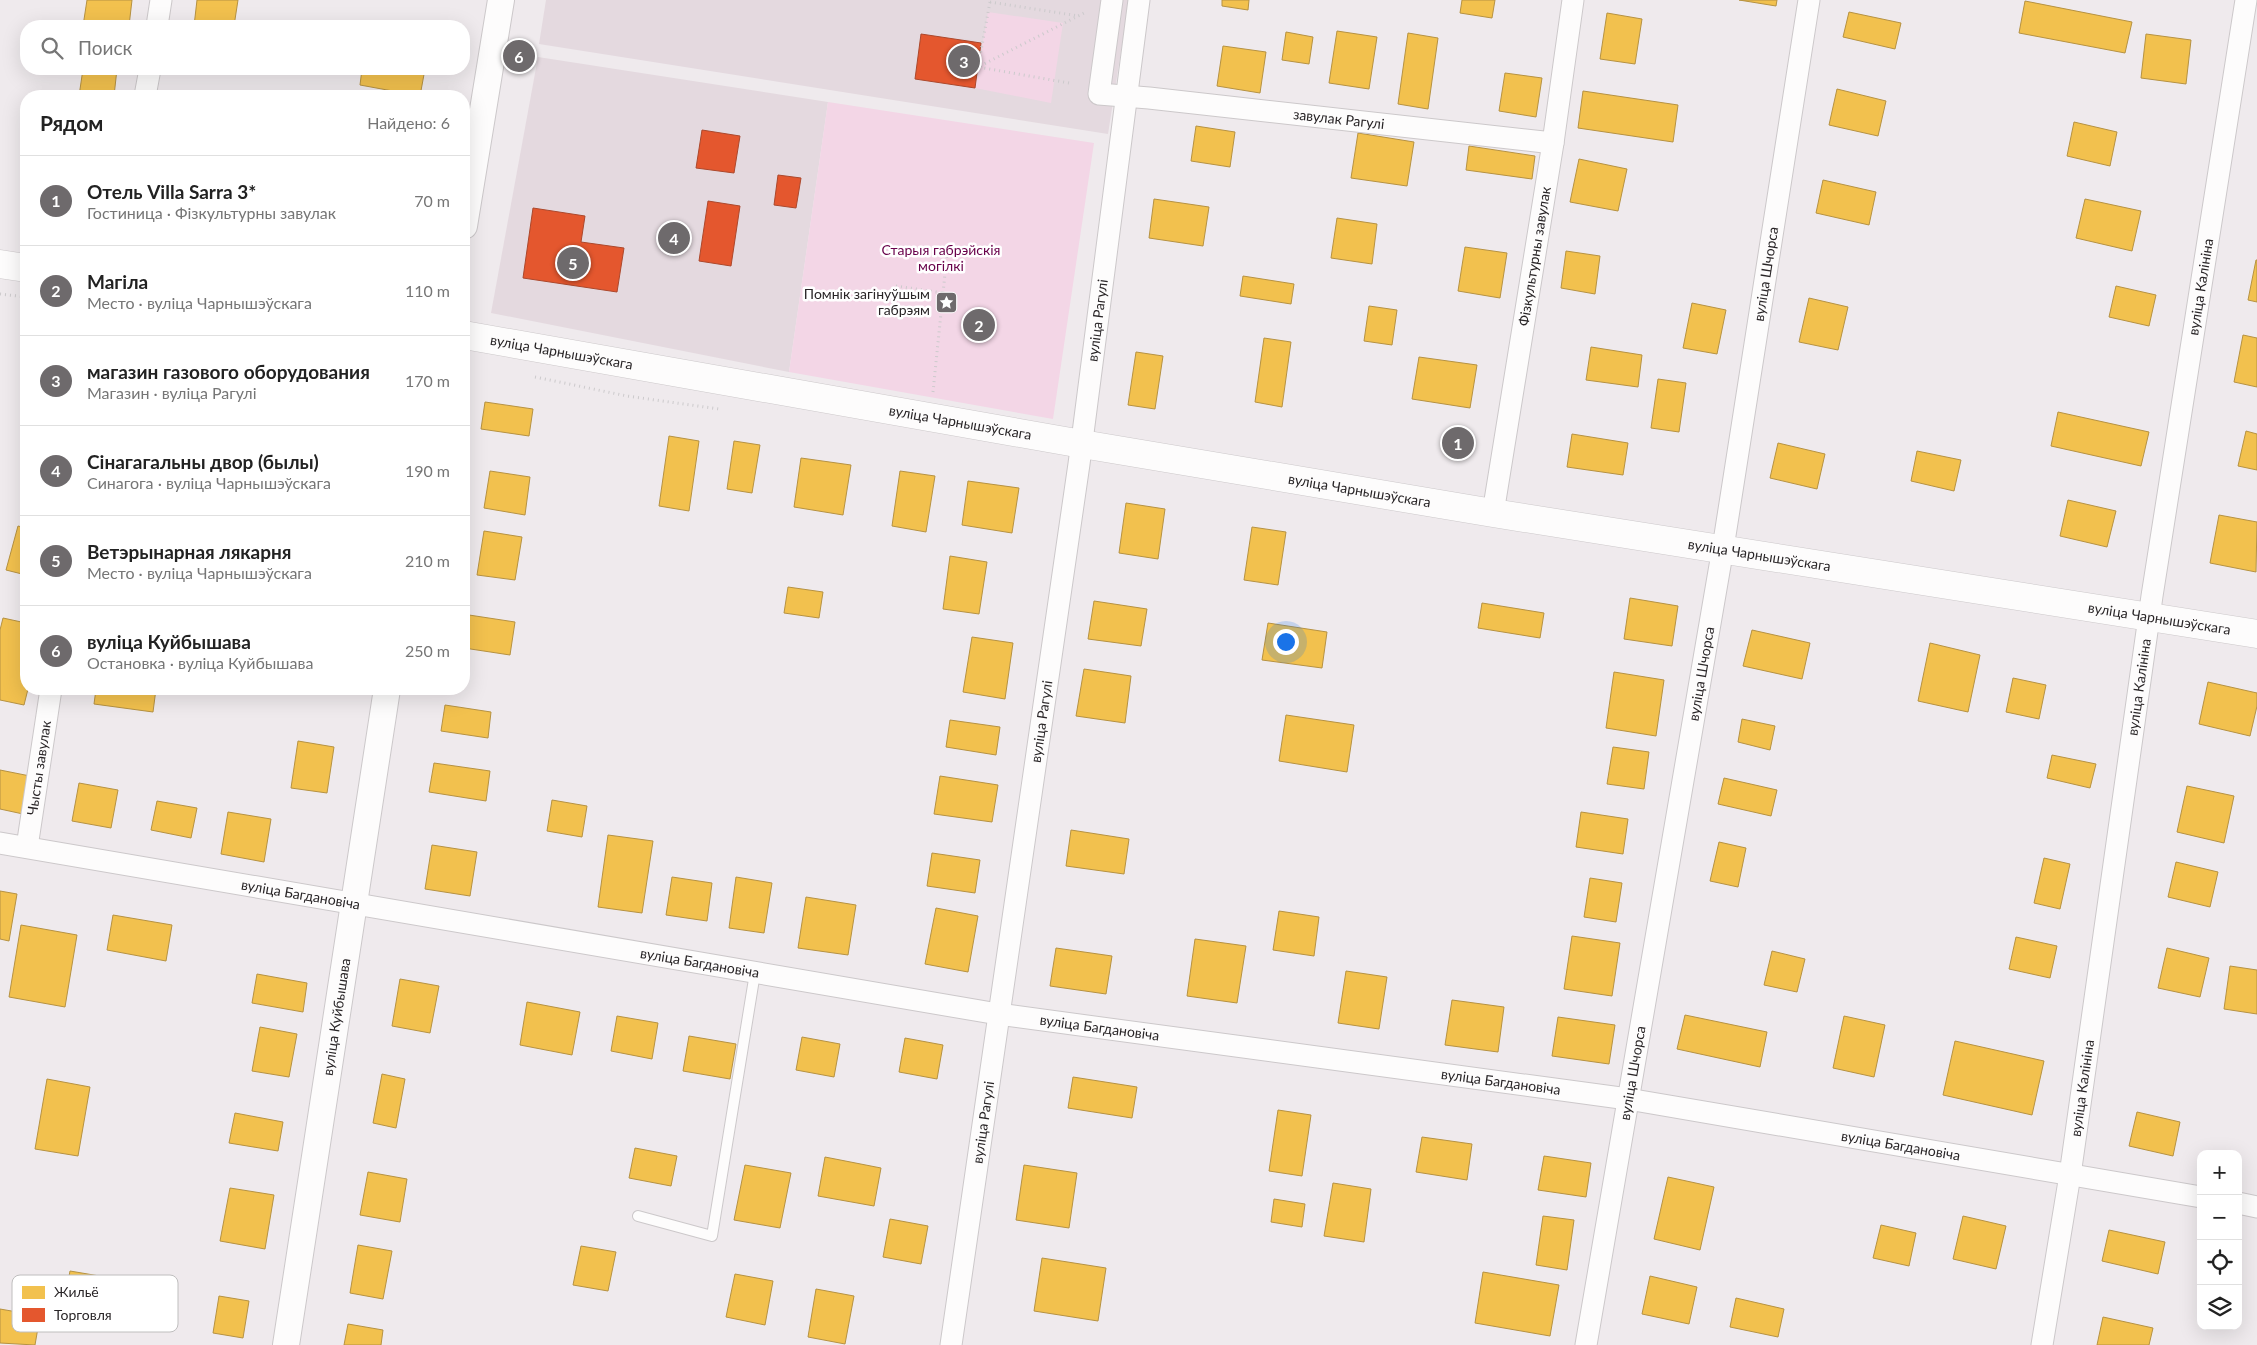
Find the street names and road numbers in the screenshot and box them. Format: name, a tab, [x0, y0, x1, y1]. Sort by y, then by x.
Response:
street label: завулак Рагулі	[1292, 105, 1385, 132]
street label: Фізкультурны завулак	[1514, 185, 1554, 327]
street label: вуліца Шчорса	[1750, 225, 1781, 322]
street label: вуліца Калініна	[2184, 237, 2216, 336]
street label: вуліца Рагулі	[1083, 278, 1111, 363]
street label: вуліца Чарнышэўскага	[489, 331, 634, 373]
street label: вуліца Чарнышэўскага	[888, 401, 1033, 443]
street label: вуліца Чарнышэўскага	[1287, 470, 1432, 510]
street label: вуліца Чарнышэўскага	[1687, 535, 1832, 574]
street label: вуліца Чарнышэўскага	[2087, 598, 2232, 638]
street label: вуліца Шчорса	[1684, 625, 1717, 722]
street label: вуліца Калініна	[2123, 637, 2154, 737]
street label: вуліца Рагулі	[1027, 679, 1055, 764]
street label: Чысты завулак	[23, 718, 54, 816]
street label: вуліца Багдановіча	[240, 875, 362, 913]
street label: вуліца Багдановіча	[639, 944, 761, 981]
street label: вуліца Куйбышава	[319, 957, 353, 1077]
street label: вуліца Багдановіча	[1039, 1011, 1160, 1044]
street label: вуліца Шчорса	[1616, 1024, 1649, 1121]
street label: вуліца Калініна	[2067, 1038, 2097, 1138]
street label: вуліца Багдановіча	[1440, 1065, 1562, 1098]
street label: вуліца Рагулі	[968, 1080, 997, 1165]
street label: вуліца Багдановіча	[1840, 1127, 1962, 1164]

